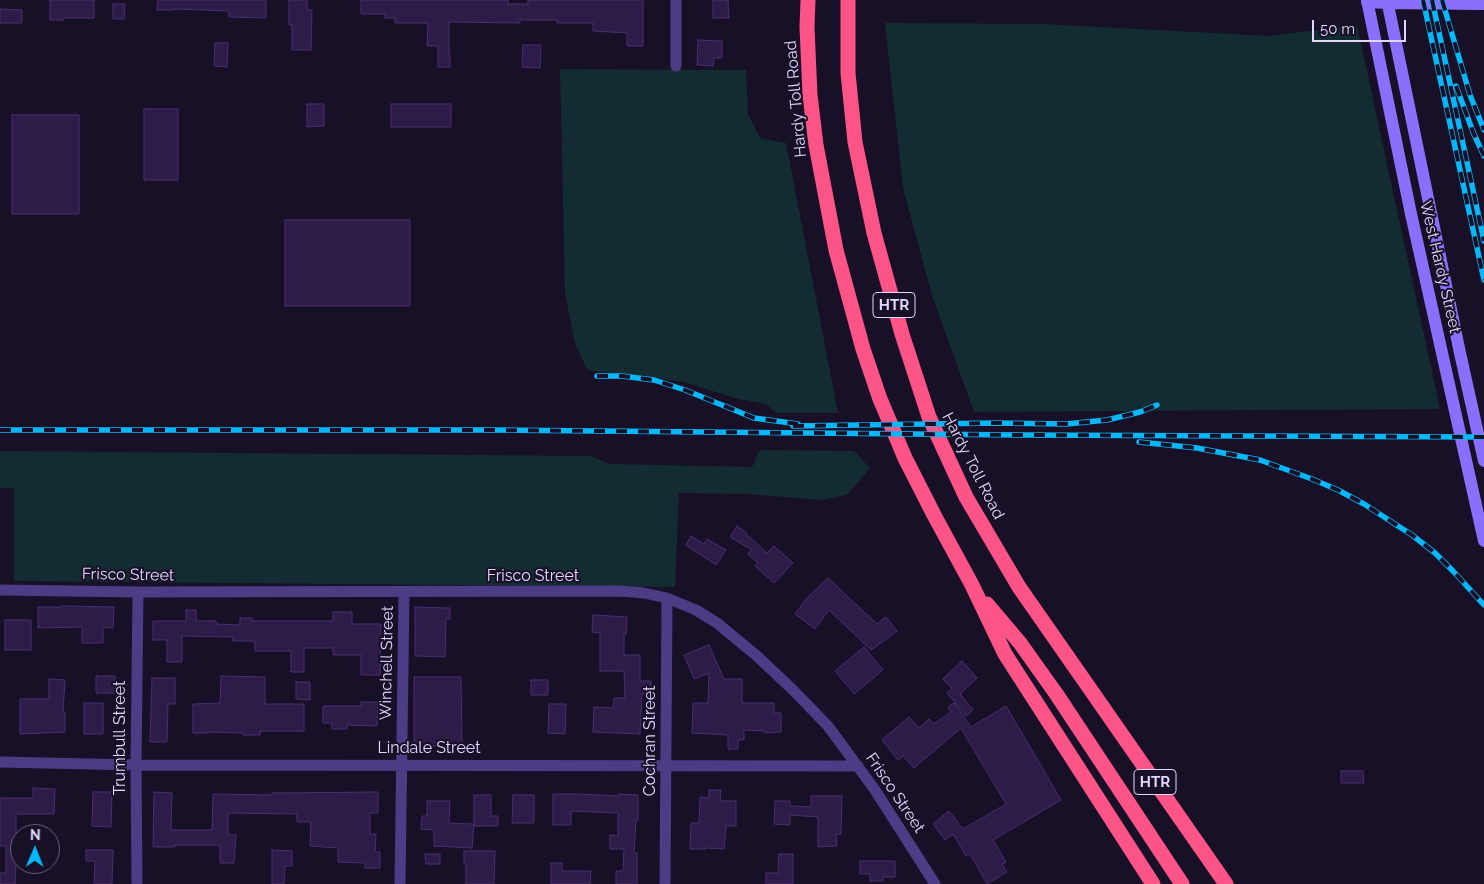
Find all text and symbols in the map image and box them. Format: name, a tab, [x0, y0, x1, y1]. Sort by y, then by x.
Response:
scale bar	[1314, 10, 1408, 42]
text: 50 m	[1320, 20, 1355, 38]
street label: Hardy Toll Road	[781, 40, 811, 158]
street label: West Hardy Street	[1415, 199, 1465, 335]
road number: HTR	[873, 292, 915, 318]
street label: Hardy Toll Road	[938, 409, 1008, 523]
street label: Frisco Street	[82, 565, 174, 585]
street label: Frisco Street	[487, 566, 579, 586]
street label: Winchell Street	[376, 606, 398, 720]
street label: Trumbull Street	[110, 681, 130, 795]
street label: Cochran Street	[640, 686, 660, 796]
street label: Lindale Street	[378, 738, 480, 758]
street label: Frisco Street	[861, 749, 929, 837]
road number: HTR	[1134, 770, 1176, 794]
north arrow	[10, 824, 60, 874]
text: N	[30, 827, 41, 843]

